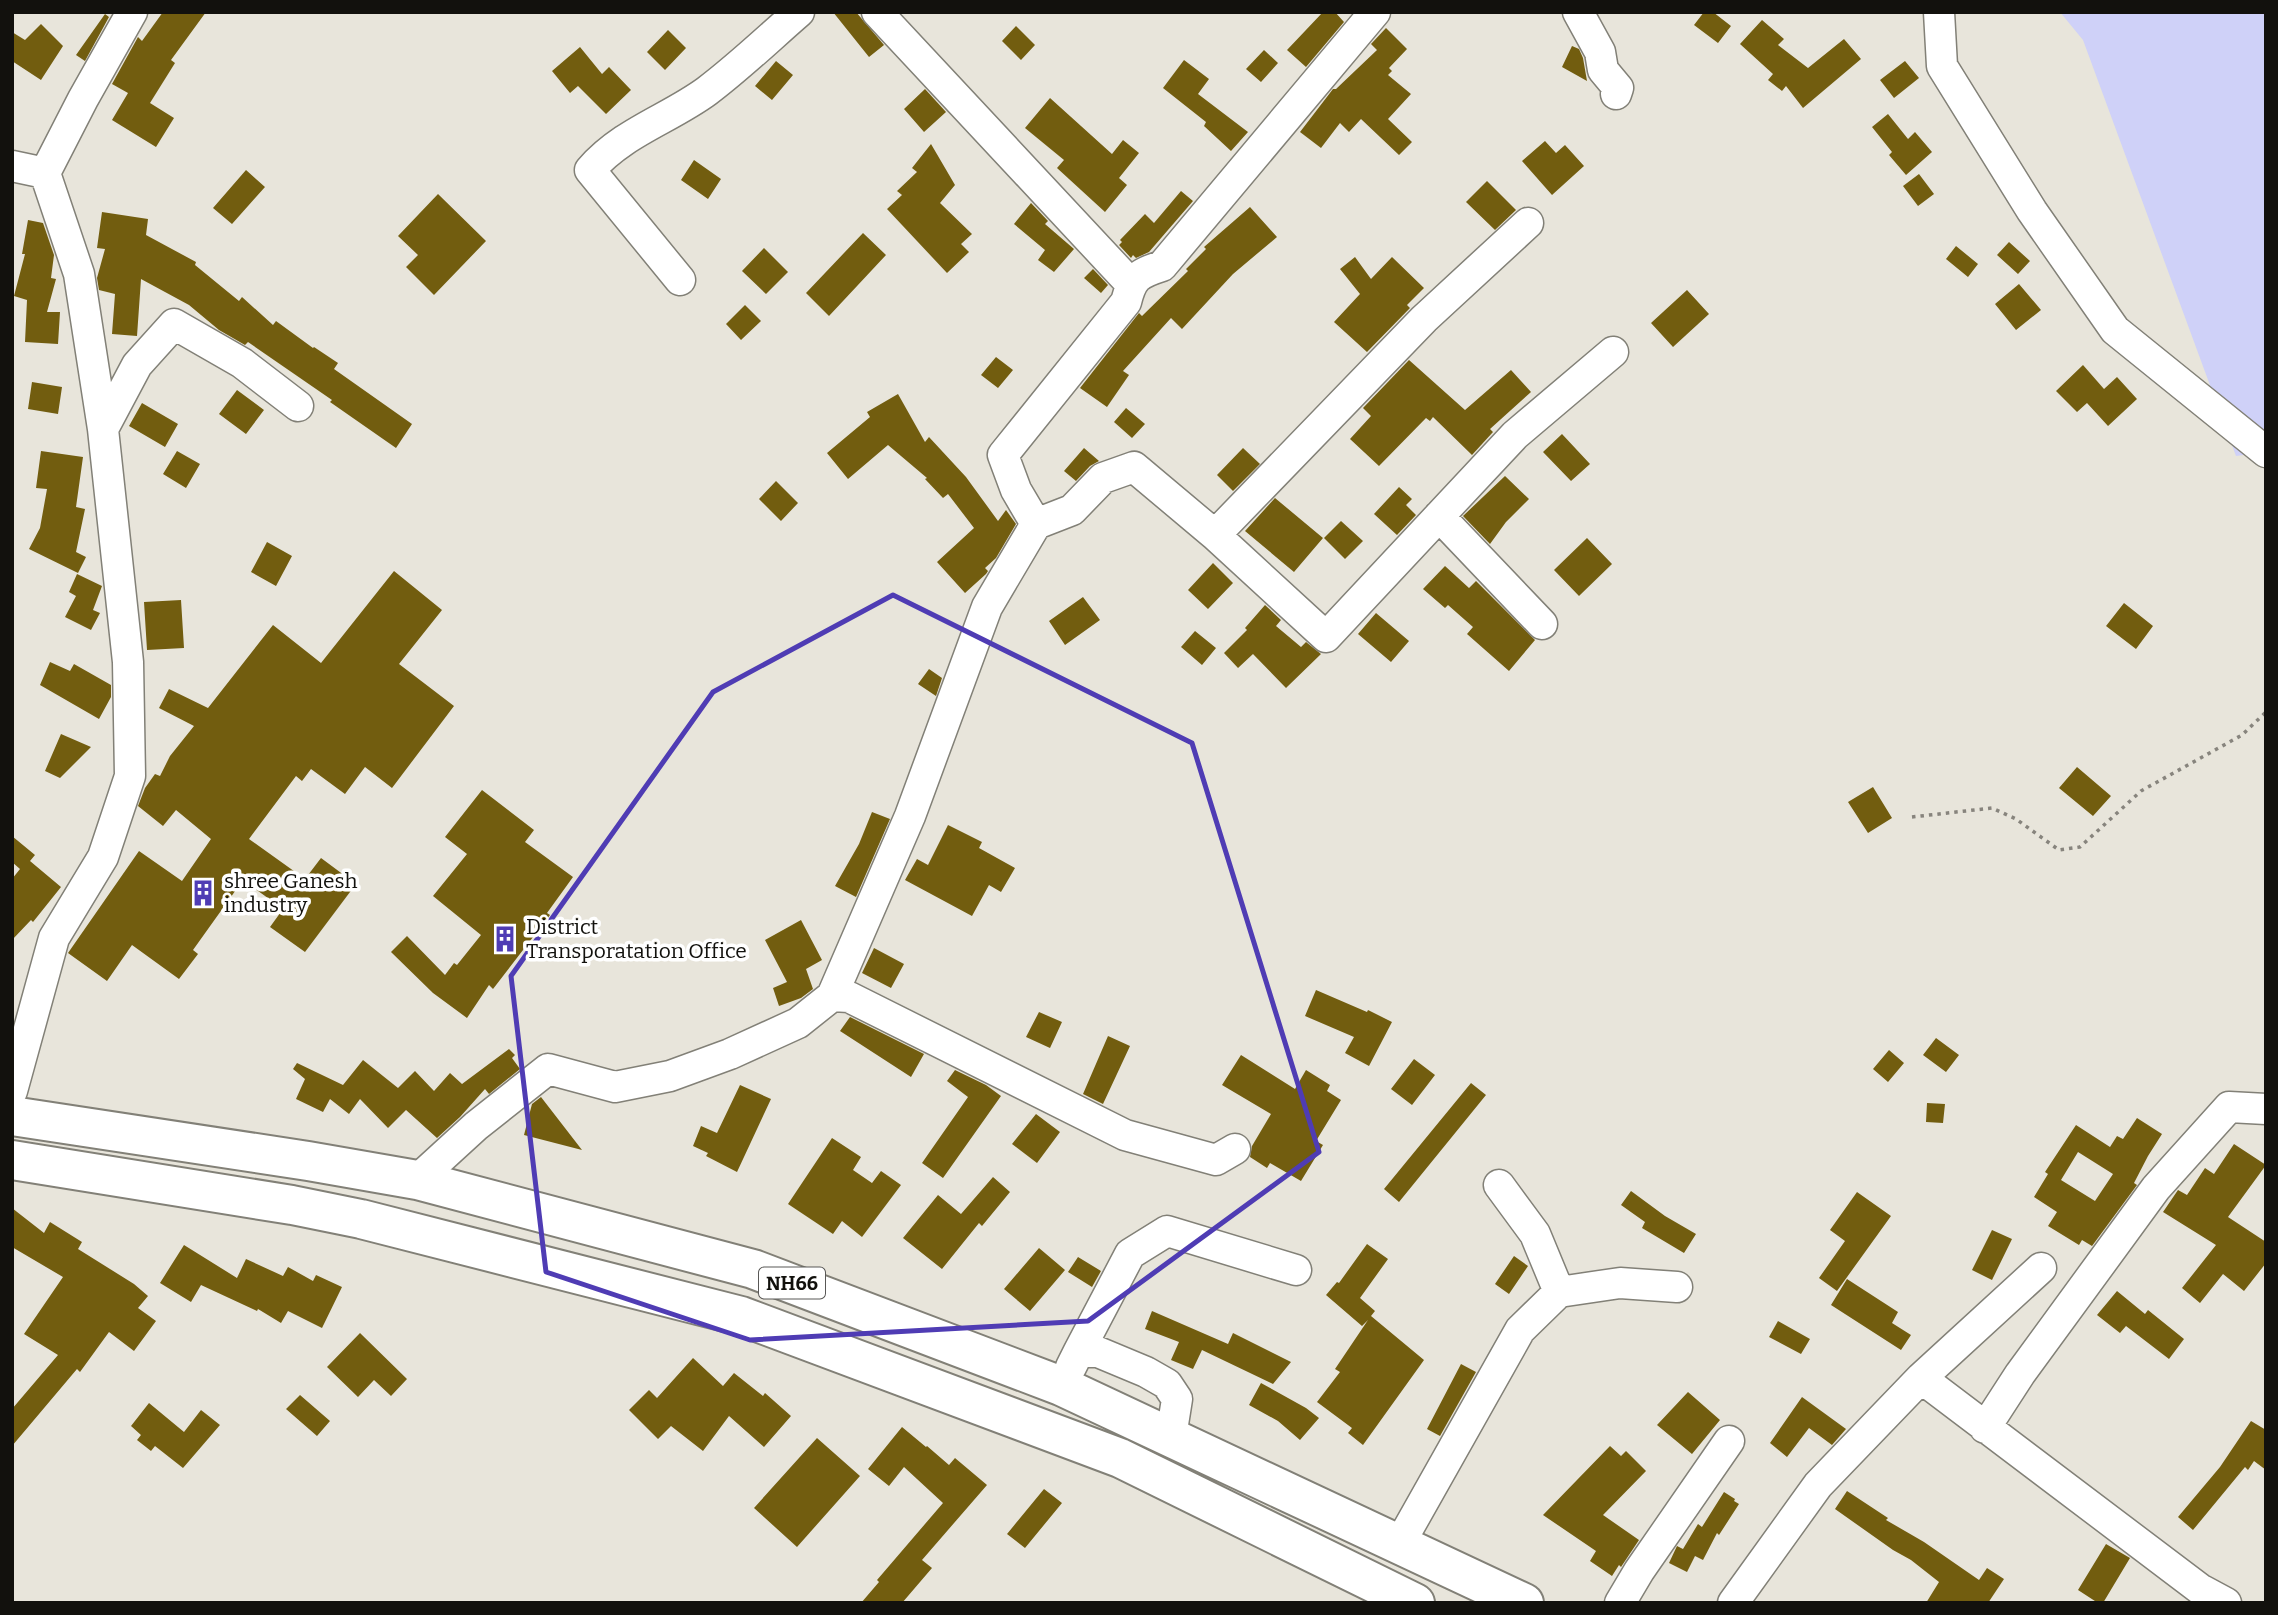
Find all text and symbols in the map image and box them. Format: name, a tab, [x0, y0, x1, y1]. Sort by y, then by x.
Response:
place label: shree Ganesh industry	[224, 868, 358, 918]
building icon: shree Ganesh industry	[188, 878, 218, 908]
place label: District Transporatation Office	[526, 914, 747, 964]
building icon: District Transporatation Office	[490, 924, 520, 954]
road number: NH66	[759, 1268, 825, 1298]

